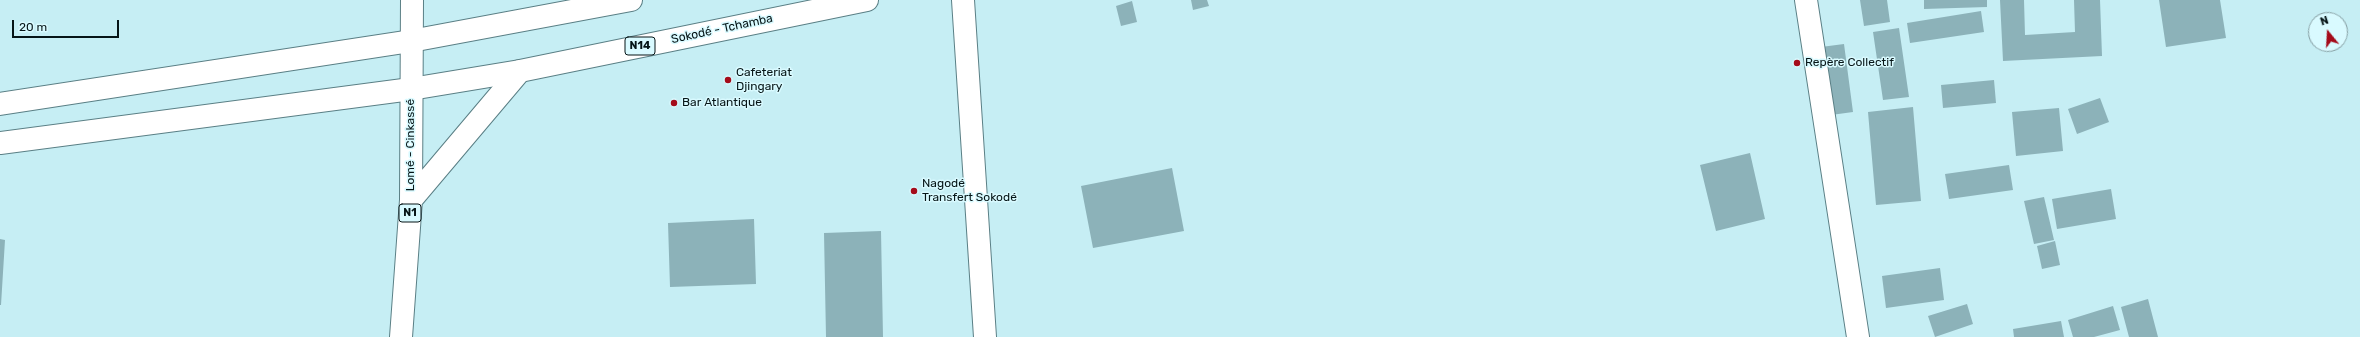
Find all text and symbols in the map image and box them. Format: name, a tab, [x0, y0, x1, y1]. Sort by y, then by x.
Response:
street label: Sokodé - Tchamba	[670, 11, 774, 47]
scale bar	[14, 12, 121, 38]
north arrow	[2308, 12, 2348, 52]
text: N	[2319, 14, 2330, 28]
text: 20 m	[19, 20, 47, 34]
road number: N14	[625, 37, 655, 55]
place label: Repère Collectif	[1805, 56, 1894, 70]
marker: Repère Collectif	[1792, 58, 1802, 68]
place label: Cafeteriat Djingary	[736, 66, 792, 94]
marker: Cafeteriat Djingary	[723, 75, 733, 85]
place label: Bar Atlantique	[682, 96, 762, 110]
marker: Bar Atlantique	[669, 98, 679, 108]
street label: Lomé - Cinkassé	[404, 99, 418, 191]
place label: Nagodé Transfert Sokodé	[922, 177, 1017, 205]
marker: Nagodé Transfert Sokodé	[909, 186, 919, 196]
road number: N1	[399, 204, 421, 222]

